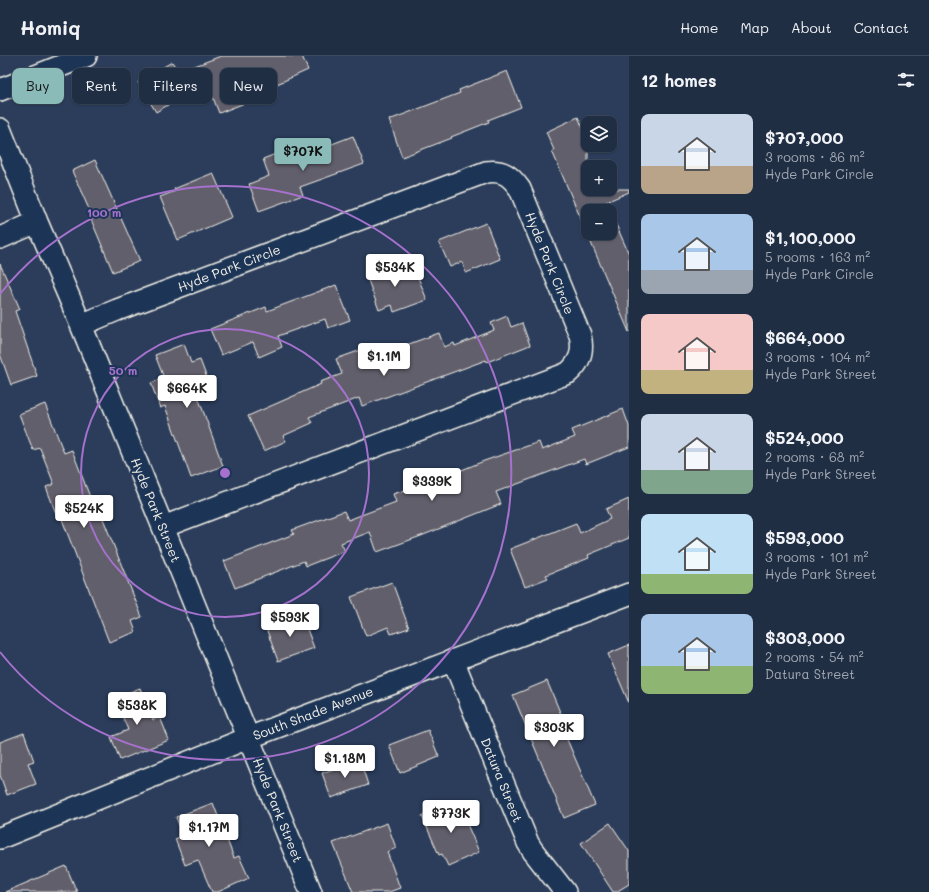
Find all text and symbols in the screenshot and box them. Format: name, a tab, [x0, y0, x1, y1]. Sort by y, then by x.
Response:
text: Homiq	[20, 15, 81, 40]
text: Home	[680, 18, 718, 37]
text: Map	[740, 18, 769, 37]
text: About	[791, 18, 832, 37]
text: Contact	[854, 18, 909, 37]
chip: Buy	[12, 68, 64, 104]
chip: Rent	[72, 68, 131, 104]
chip: Filters	[139, 68, 212, 104]
chip: New	[220, 68, 277, 104]
text: 12 homes	[641, 69, 717, 91]
icon: filters	[895, 69, 917, 91]
map controls	[581, 116, 617, 240]
button: layers	[581, 116, 617, 152]
text: $707,000	[765, 126, 843, 148]
icon: home	[673, 130, 721, 178]
pin: $707K	[275, 138, 331, 172]
text: $707K	[283, 142, 323, 159]
text: 3 rooms · 86 m²	[765, 148, 865, 165]
button: +	[581, 160, 617, 196]
text: Hyde Park Circle	[765, 165, 874, 182]
text: 100 m	[87, 204, 121, 220]
button: −	[581, 204, 617, 240]
street label: Hyde Park Circle	[522, 209, 579, 316]
text: $1,100,000	[765, 226, 856, 248]
icon: home	[673, 230, 721, 278]
street label: Hyde Park Circle	[175, 240, 283, 295]
text: 5 rooms · 163 m²	[765, 248, 870, 265]
pin: $534K	[367, 254, 423, 288]
text: $534K	[375, 258, 415, 275]
text: Hyde Park Circle	[765, 265, 874, 282]
text: $664,000	[765, 326, 845, 348]
icon: home	[673, 330, 721, 378]
pin: $1.1M	[356, 343, 412, 377]
text: $1.1M	[367, 347, 401, 364]
text: 3 rooms · 104 m²	[765, 348, 870, 365]
text: 50 m	[109, 362, 137, 378]
text: Hyde Park Street	[765, 365, 877, 382]
pin: $664K	[159, 375, 215, 409]
text: $664K	[167, 379, 207, 396]
text: $524,000	[765, 426, 844, 448]
icon: home	[673, 430, 721, 478]
text: 2 rooms · 68 m²	[765, 448, 864, 465]
street label: Hyde Park Street	[128, 455, 185, 565]
text: Hyde Park Street	[765, 465, 877, 482]
centre of rings	[218, 466, 232, 480]
pin: $339K	[404, 468, 460, 502]
text: $339K	[412, 472, 452, 489]
pin: $524K	[56, 495, 112, 529]
text: $524K	[64, 499, 104, 516]
text: $593,000	[765, 526, 844, 548]
icon: home	[673, 530, 721, 578]
text: 3 rooms · 101 m²	[765, 548, 868, 565]
text: Hyde Park Street	[765, 565, 877, 582]
pin: $593K	[262, 604, 318, 638]
text: $593K	[270, 608, 310, 625]
text: $303,000	[765, 626, 845, 648]
icon: home	[673, 630, 721, 678]
text: 2 rooms · 54 m²	[765, 648, 864, 665]
text: Datura Street	[765, 665, 855, 682]
street label: South Shade Avenue	[250, 682, 375, 743]
pin: $538K	[109, 692, 165, 726]
text: $538K	[117, 696, 157, 713]
pin: $303K	[526, 714, 582, 748]
text: $303K	[534, 718, 574, 735]
street label: Datura Street	[478, 735, 527, 825]
pin: $1.18M	[312, 745, 378, 779]
text: $1.18M	[324, 749, 366, 766]
street label: Hyde Park Street	[250, 755, 307, 865]
pin: $773K	[423, 800, 479, 834]
text: $773K	[432, 804, 470, 821]
pin: $1.17M	[176, 814, 242, 848]
text: $1.17M	[188, 818, 230, 835]

